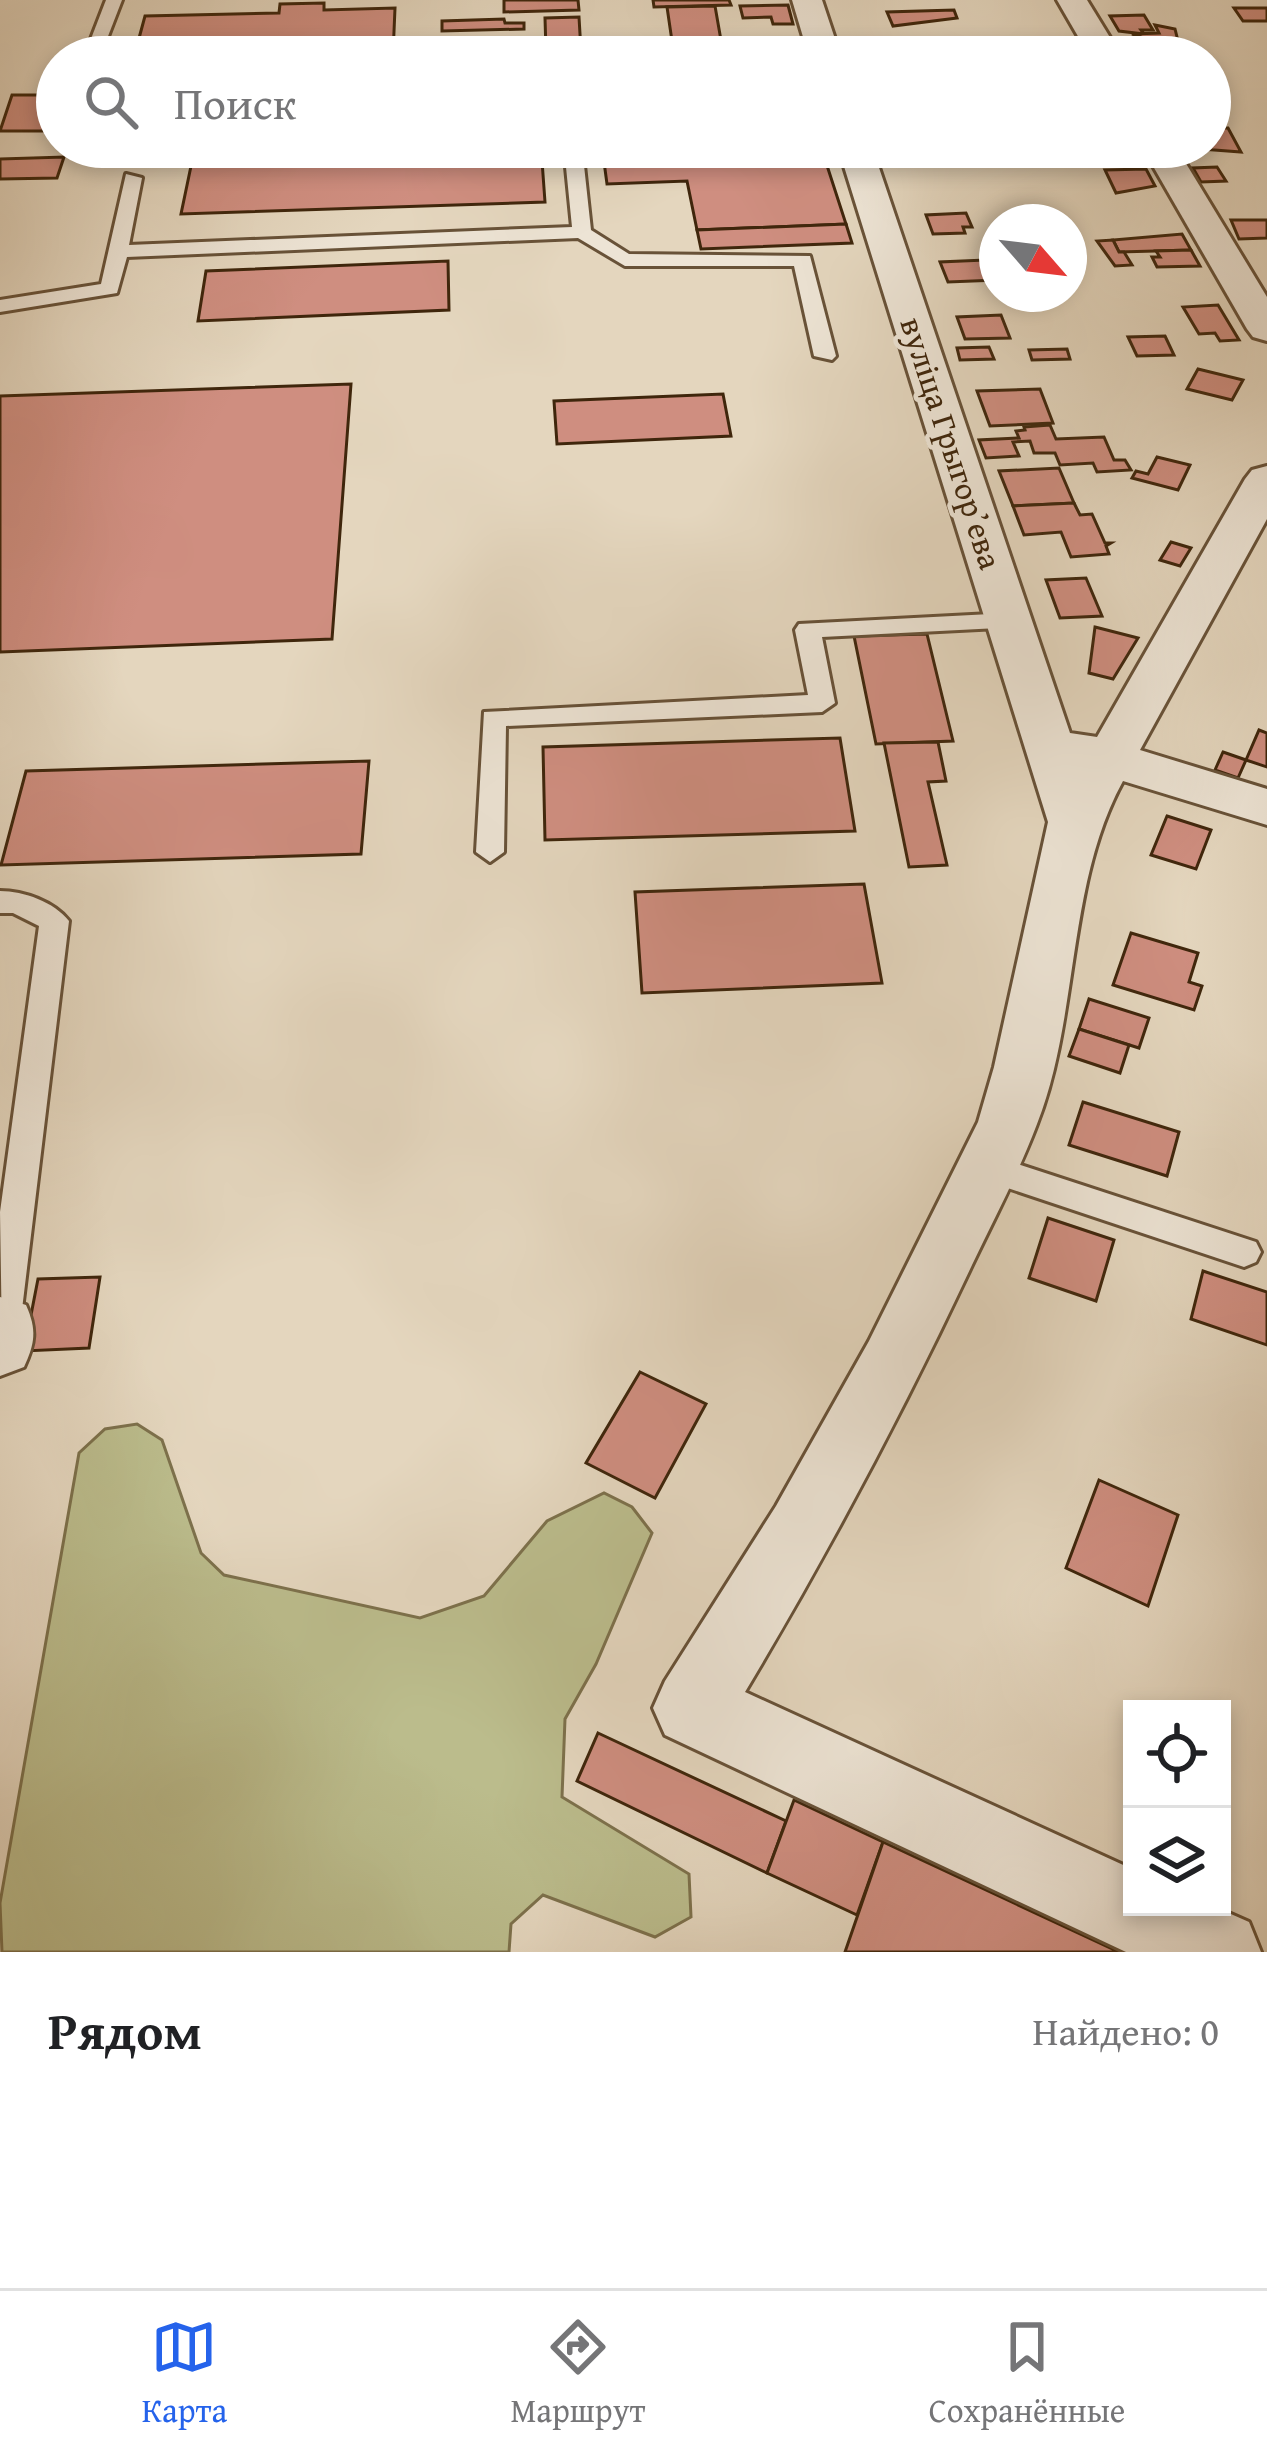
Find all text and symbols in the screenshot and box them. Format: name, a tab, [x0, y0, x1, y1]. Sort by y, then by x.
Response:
search box	[36, 36, 1231, 168]
icon: search	[78, 69, 144, 135]
text: Поиск	[174, 70, 296, 135]
north arrow	[979, 204, 1087, 312]
street label: вуліца Грыгорʼева	[889, 311, 1015, 576]
map controls	[1123, 1700, 1231, 1916]
button: locate	[1123, 1700, 1231, 1808]
button: layers	[1123, 1808, 1231, 1916]
text: Рядом	[48, 1993, 202, 2068]
text: Найдено: 0	[1032, 2002, 1219, 2059]
tab: Карта	[142, 2314, 227, 2434]
tab: Маршрут	[510, 2314, 645, 2434]
tab: Сохранённые	[929, 2314, 1125, 2434]

